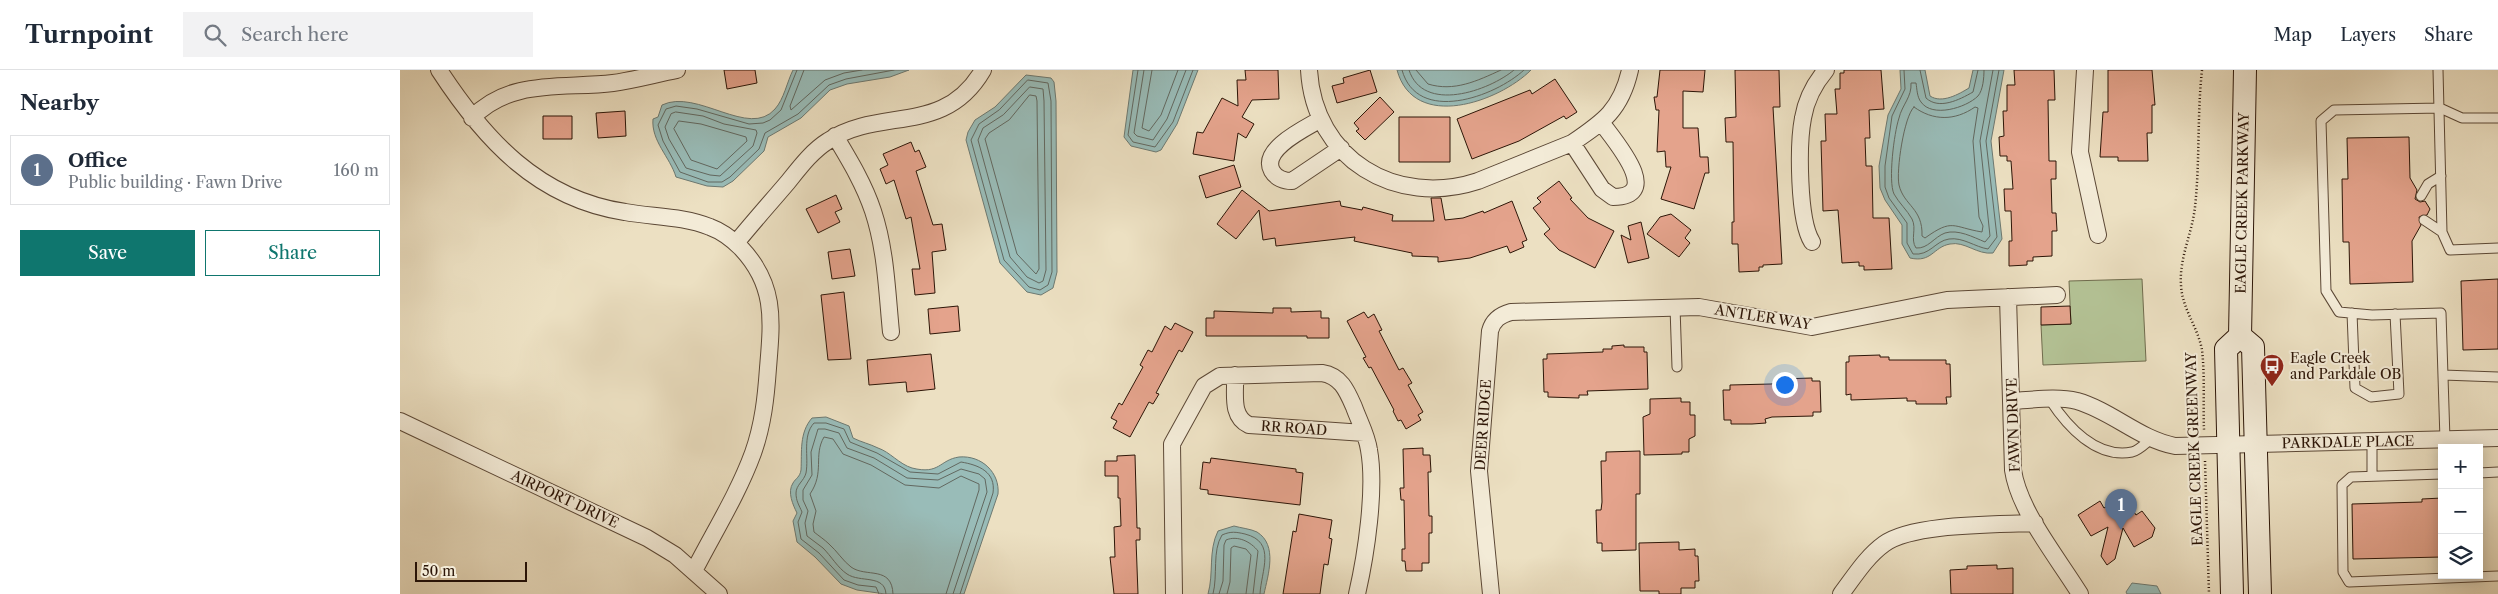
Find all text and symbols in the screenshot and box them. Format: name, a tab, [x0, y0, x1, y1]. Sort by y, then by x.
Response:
search box	[183, 12, 533, 57]
text: Turnpoint	[25, 20, 153, 49]
icon: search	[201, 21, 229, 49]
text: Search here	[241, 23, 349, 46]
text: Map	[2274, 24, 2312, 46]
text: Layers	[2340, 24, 2396, 46]
text: Share	[2424, 24, 2473, 46]
text: Nearby	[20, 90, 99, 115]
street label: EAGLE CREEK PARKWAY	[2231, 111, 2253, 294]
text: Office	[68, 149, 127, 172]
text: 1	[33, 160, 41, 180]
text: 160 m	[334, 160, 379, 180]
text: Public building · Fawn Drive	[68, 172, 283, 192]
button: Save	[20, 230, 195, 276]
button: Share	[205, 230, 380, 276]
street label: ANTLER WAY	[1712, 300, 1814, 334]
place label: Eagle Creek and Parkdale OB	[2290, 349, 2401, 383]
street label: EAGLE CREEK GREENWAY	[2182, 351, 2206, 546]
bus stop icon: Eagle Creek and Parkdale OB	[2259, 353, 2285, 387]
your location	[1772, 372, 1798, 398]
street label: FAWN DRIVE	[2002, 377, 2024, 473]
street label: DEER RIDGE	[1471, 379, 1495, 471]
street label: RR ROAD	[1260, 417, 1328, 439]
street label: PARKDALE PLACE	[2282, 432, 2414, 452]
map controls	[2438, 444, 2483, 579]
button: +	[2438, 444, 2483, 489]
street label: AIRPORT DRIVE	[507, 466, 622, 532]
pin: 1	[2105, 489, 2137, 530]
button: −	[2438, 489, 2483, 534]
button: layers	[2438, 534, 2483, 579]
scale bar	[415, 559, 528, 582]
text: 50 m	[422, 562, 455, 580]

